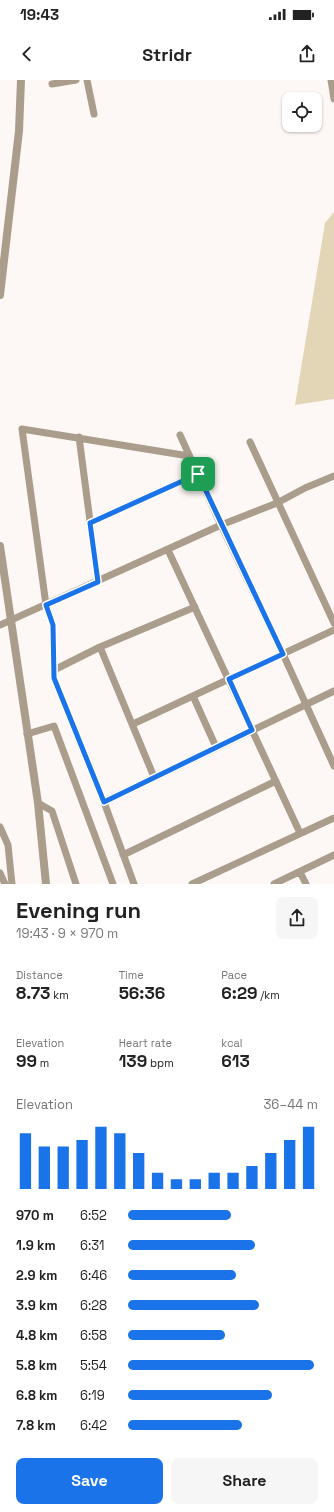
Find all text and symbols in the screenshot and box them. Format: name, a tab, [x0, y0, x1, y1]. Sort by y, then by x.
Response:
text: 19:43	[20, 5, 59, 24]
icon: back	[16, 43, 38, 65]
text: Stridr	[142, 43, 192, 66]
icon: share	[296, 43, 318, 65]
map controls	[282, 92, 322, 132]
button: locate	[282, 92, 322, 132]
pin	[181, 457, 215, 491]
icon: arrive	[187, 463, 209, 485]
text: Evening run	[16, 896, 141, 924]
button: share	[276, 897, 318, 939]
text: 19:43 · 9 × 970 m	[16, 925, 118, 942]
text: Distance	[16, 968, 63, 982]
text: Time	[119, 968, 144, 982]
text: Pace	[221, 968, 247, 982]
text: 8.73	[16, 982, 50, 1004]
text: 56:36	[119, 982, 165, 1004]
text: 6:29	[221, 982, 257, 1004]
text: km	[50, 988, 69, 1002]
text: /km	[257, 988, 280, 1002]
text: Elevation	[16, 1036, 64, 1050]
text: Heart rate	[119, 1036, 172, 1050]
text: kcal	[221, 1036, 243, 1050]
text: 99	[16, 1050, 37, 1072]
text: 139	[119, 1050, 147, 1072]
text: 613	[221, 1050, 250, 1072]
text: m	[37, 1056, 49, 1070]
text: bpm	[147, 1056, 174, 1070]
text: Elevation	[16, 1096, 73, 1113]
text: 36–44 m	[264, 1096, 318, 1113]
text: 970 m	[16, 1207, 54, 1224]
text: 6:52	[80, 1207, 107, 1224]
text: 1.9 km	[16, 1237, 56, 1254]
text: 6:31	[80, 1237, 104, 1254]
text: 2.9 km	[16, 1267, 57, 1284]
text: 6:46	[80, 1267, 107, 1284]
text: 3.9 km	[16, 1297, 58, 1314]
text: 6:28	[80, 1297, 107, 1314]
text: 4.8 km	[16, 1327, 58, 1344]
text: 6:58	[80, 1327, 107, 1344]
text: 5.8 km	[16, 1357, 57, 1374]
text: 5:54	[80, 1357, 107, 1374]
text: 6.8 km	[16, 1387, 57, 1404]
text: 6:19	[80, 1387, 105, 1404]
text: 7.8 km	[16, 1417, 56, 1434]
text: 6:42	[80, 1417, 107, 1434]
button: Save	[16, 1458, 163, 1504]
button: Share	[171, 1458, 318, 1504]

